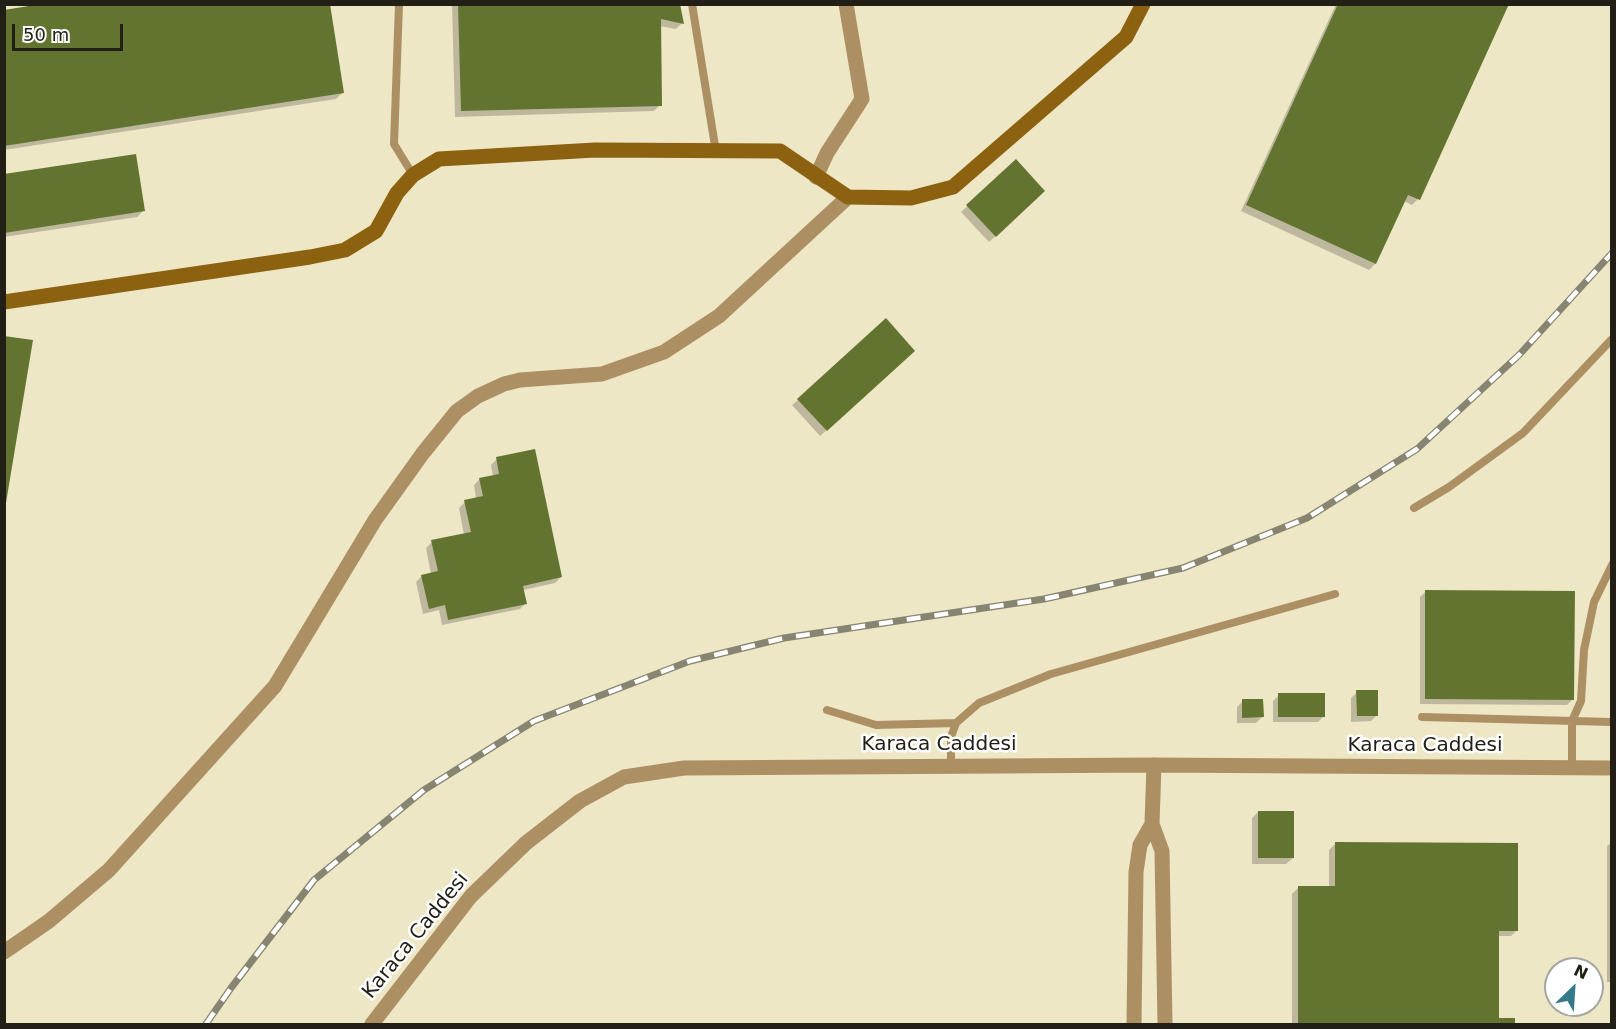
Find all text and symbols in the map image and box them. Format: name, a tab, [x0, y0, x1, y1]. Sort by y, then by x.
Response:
scale bar	[15, 12, 126, 50]
text: 50 m	[23, 24, 69, 45]
street label: Karaca Caddesi	[862, 733, 1016, 757]
street label: Karaca Caddesi	[1348, 734, 1502, 758]
street label: Karaca Caddesi	[358, 868, 474, 1004]
north arrow	[1544, 957, 1604, 1017]
text: N	[1571, 961, 1591, 983]

